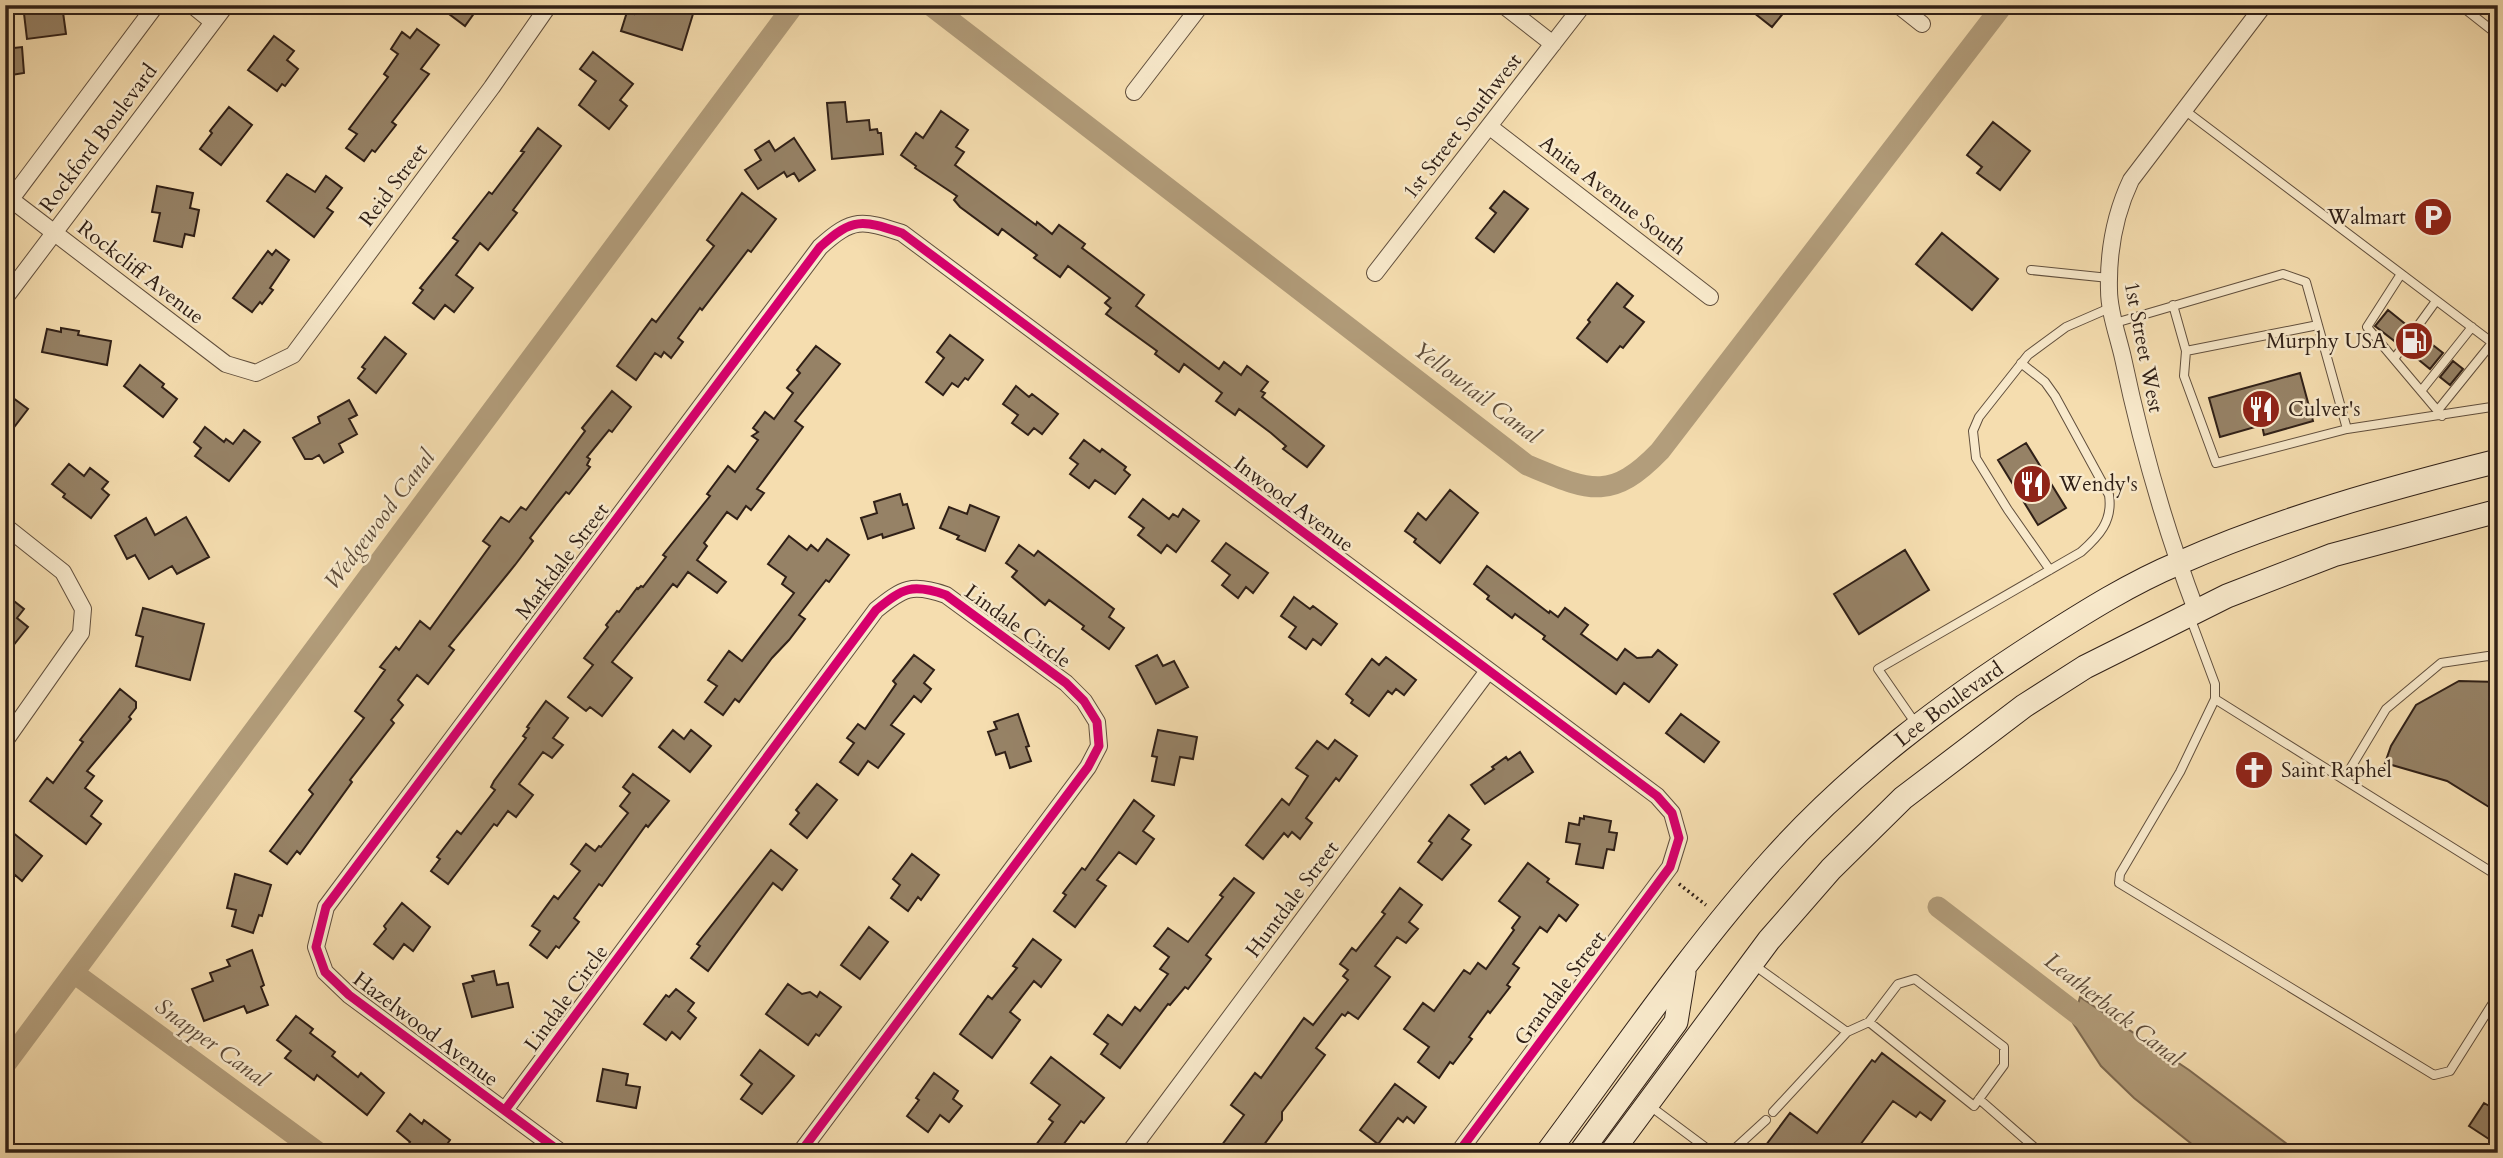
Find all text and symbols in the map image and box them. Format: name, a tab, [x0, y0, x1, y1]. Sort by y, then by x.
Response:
street label: 1st Street Southwest	[1396, 47, 1529, 205]
street label: Rockford Boulevard	[33, 58, 164, 219]
street label: Anita Avenue South	[1533, 129, 1693, 262]
street label: Reid Street	[353, 137, 434, 233]
parking icon: Walmart	[2412, 196, 2454, 238]
place label: Walmart	[2326, 203, 2406, 232]
street label: Rockcliff Avenue	[71, 214, 210, 331]
street label: 1st Street West	[2117, 279, 2170, 415]
fuel station icon: Murphy USA	[2393, 320, 2435, 362]
place label: Murphy USA	[2266, 327, 2387, 356]
water label: Yellowtail Canal	[1407, 334, 1547, 451]
restaurant icon: Culver's	[2240, 388, 2282, 430]
place label: Culver's	[2288, 395, 2361, 424]
water label: Wedgewood Canal	[317, 443, 443, 595]
street label: Inwood Avenue	[1228, 450, 1360, 559]
restaurant icon: Wendy's	[2011, 463, 2053, 505]
place label: Wendy's	[2058, 470, 2138, 499]
street label: Markdale Street	[509, 497, 616, 626]
street label: Lindale Circle	[958, 578, 1077, 675]
street label: Lee Boulevard	[1889, 655, 2009, 754]
church icon: Saint Raphel	[2233, 749, 2275, 791]
place label: Saint Raphel	[2281, 756, 2392, 785]
street label: Huntdale Street	[1239, 835, 1346, 964]
street label: Grandale Street	[1508, 925, 1613, 1052]
street label: Lindale Circle	[518, 939, 615, 1058]
water label: Leatherback Canal	[2038, 945, 2190, 1074]
street label: Hazelwood Avenue	[347, 965, 504, 1094]
water label: Snapper Canal	[149, 991, 275, 1095]

